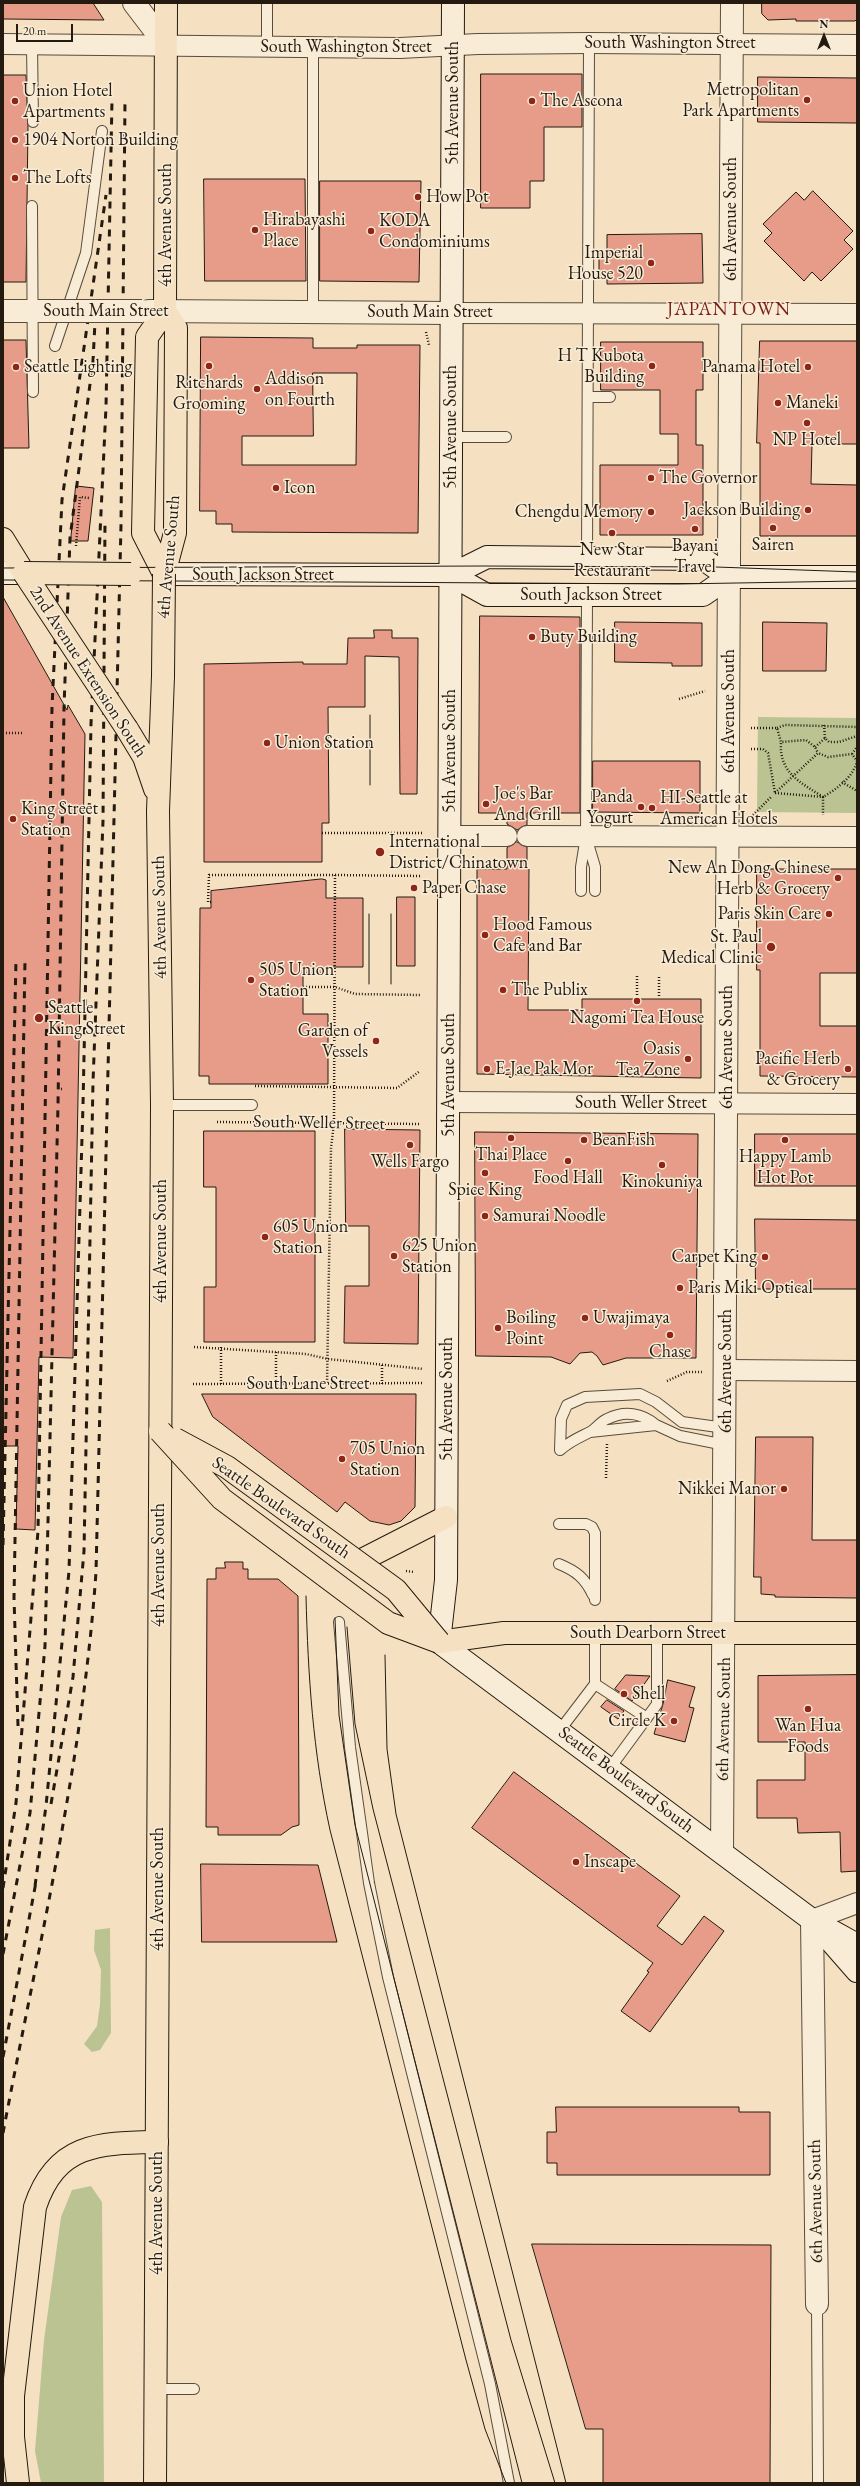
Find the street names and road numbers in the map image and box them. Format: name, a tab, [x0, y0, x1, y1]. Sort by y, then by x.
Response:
street label: South Washington Street	[584, 32, 756, 54]
street label: South Washington Street	[260, 36, 432, 58]
street label: 5th Avenue South	[442, 41, 464, 165]
street label: 6th Avenue South	[720, 157, 742, 281]
street label: 4th Avenue South	[155, 163, 177, 287]
street label: South Main Street	[43, 300, 169, 322]
street label: South Main Street	[367, 301, 493, 323]
street label: 5th Avenue South	[440, 365, 462, 489]
street label: 4th Avenue South	[153, 494, 185, 620]
street label: South Jackson Street	[192, 564, 334, 586]
street label: 2nd Avenue Extension South	[24, 582, 152, 762]
street label: South Jackson Street	[520, 584, 662, 606]
street label: 6th Avenue South	[718, 649, 740, 773]
street label: 5th Avenue South	[439, 689, 461, 813]
street label: 4th Avenue South	[148, 855, 172, 979]
street label: 6th Avenue South	[716, 985, 738, 1109]
street label: 5th Avenue South	[438, 1013, 460, 1137]
street label: South Weller Street	[575, 1092, 707, 1114]
street label: South Weller Street	[253, 1111, 385, 1135]
street label: 4th Avenue South	[150, 1179, 172, 1303]
street label: 6th Avenue South	[715, 1309, 737, 1433]
street label: 5th Avenue South	[436, 1337, 458, 1461]
street label: South Lane Street	[247, 1373, 369, 1395]
street label: Seattle Boulevard South	[208, 1452, 354, 1564]
street label: 4th Avenue South	[148, 1503, 170, 1627]
street label: South Dearborn Street	[570, 1622, 726, 1644]
street label: 6th Avenue South	[712, 1657, 736, 1781]
street label: Seattle Boulevard South	[554, 1722, 698, 1838]
street label: 4th Avenue South	[147, 1827, 169, 1951]
street label: 6th Avenue South	[804, 2139, 828, 2263]
street label: 4th Avenue South	[146, 2151, 168, 2275]

